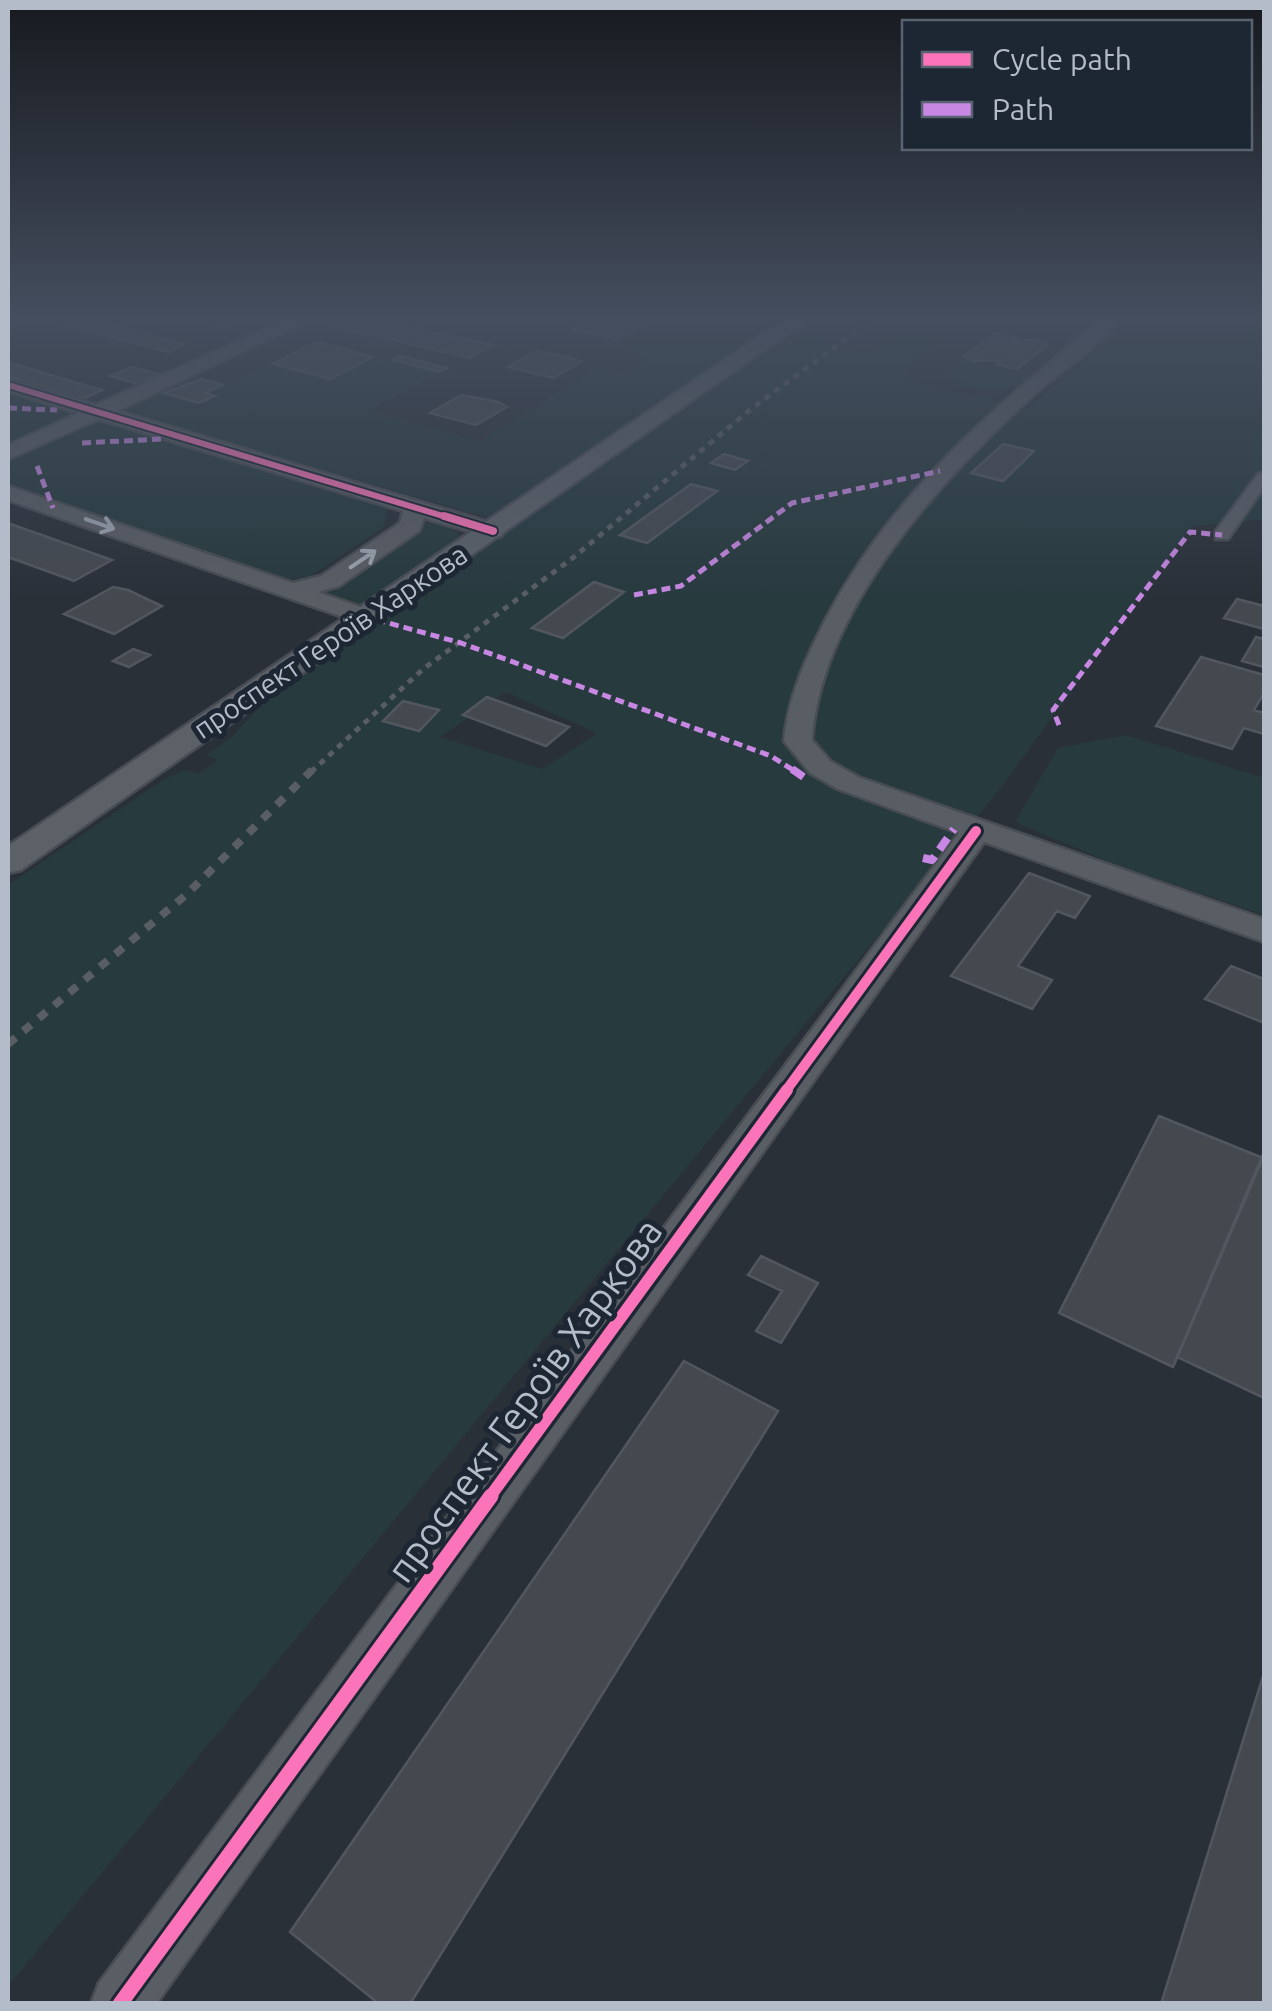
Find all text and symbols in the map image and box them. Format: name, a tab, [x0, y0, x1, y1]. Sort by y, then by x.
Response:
legend	[902, 20, 1252, 150]
text: Cycle path	[992, 42, 1132, 76]
text: Path	[992, 92, 1054, 126]
one-way arrow	[83, 517, 115, 535]
street label: проспект Героїв Харкова	[187, 538, 473, 744]
one-way arrow	[348, 549, 376, 570]
street label: проспект Героїв Харкова	[378, 1210, 670, 1590]

